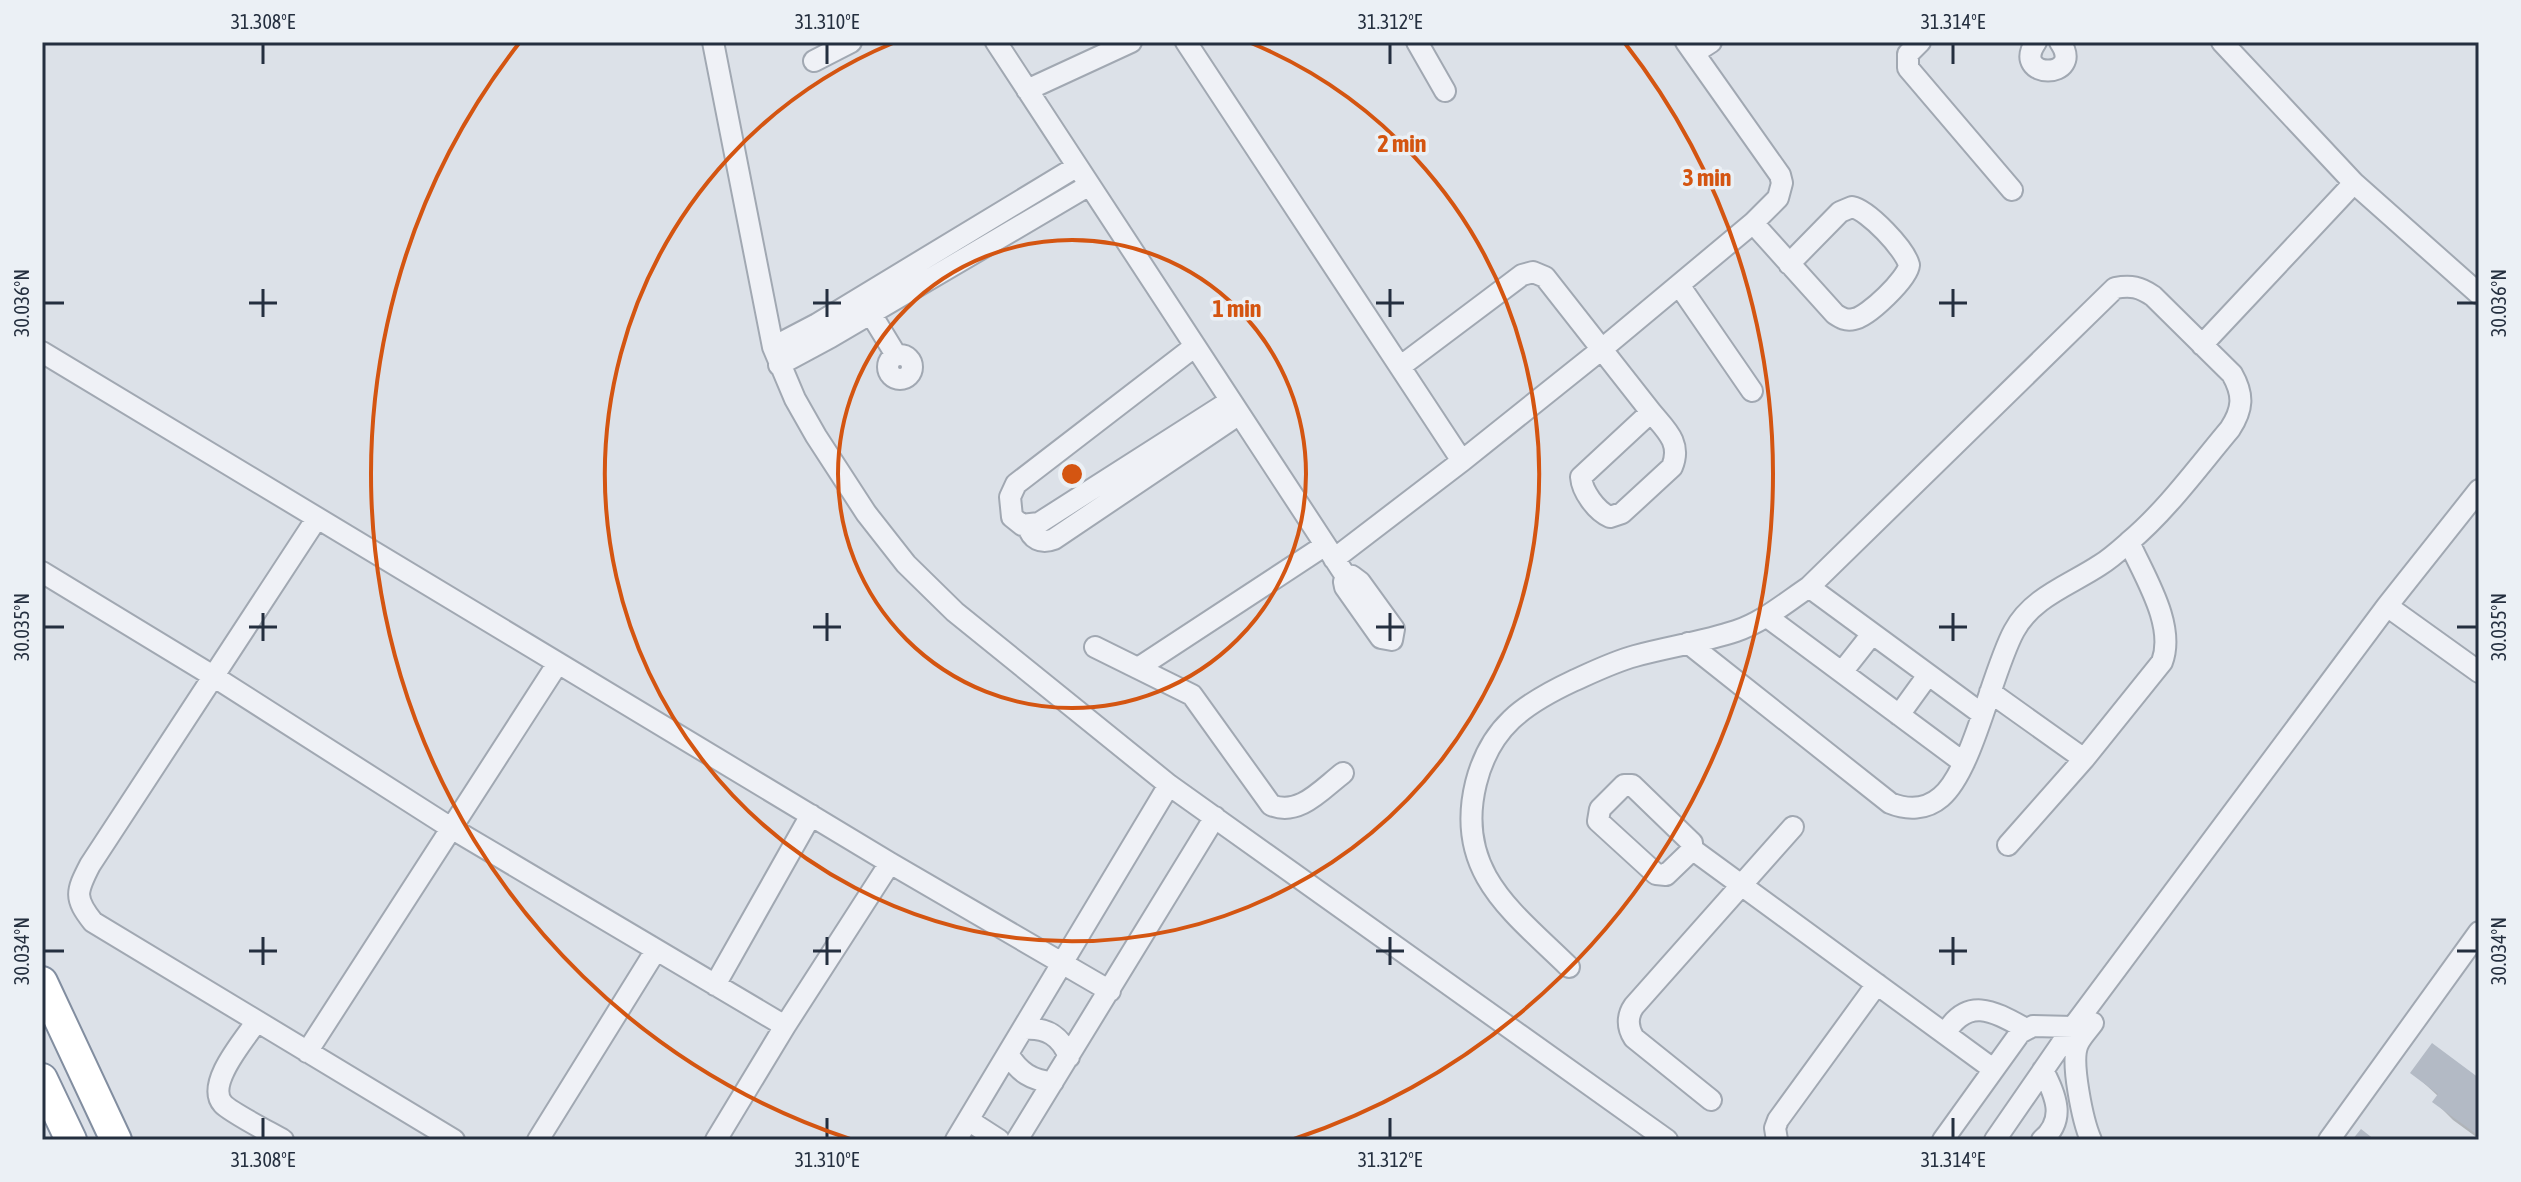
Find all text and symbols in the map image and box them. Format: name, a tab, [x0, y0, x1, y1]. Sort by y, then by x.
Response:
text: 31.308°E	[231, 10, 296, 33]
text: 31.310°E	[795, 10, 860, 33]
text: 31.312°E	[1358, 10, 1423, 33]
text: 31.314°E	[1921, 10, 1986, 33]
text: 2 min	[1377, 130, 1427, 157]
text: 3 min	[1682, 164, 1732, 191]
text: 30.036°N	[10, 269, 33, 337]
text: 30.036°N	[2487, 269, 2510, 337]
text: 1 min	[1212, 295, 1262, 322]
centre of rings	[1058, 460, 1086, 488]
text: 30.035°N	[10, 593, 33, 661]
text: 30.035°N	[2487, 593, 2510, 661]
text: 30.034°N	[10, 917, 33, 985]
text: 30.034°N	[2487, 917, 2510, 985]
text: 31.308°E	[231, 1148, 296, 1171]
text: 31.310°E	[795, 1148, 860, 1171]
text: 31.312°E	[1358, 1148, 1423, 1171]
text: 31.314°E	[1921, 1148, 1986, 1171]

